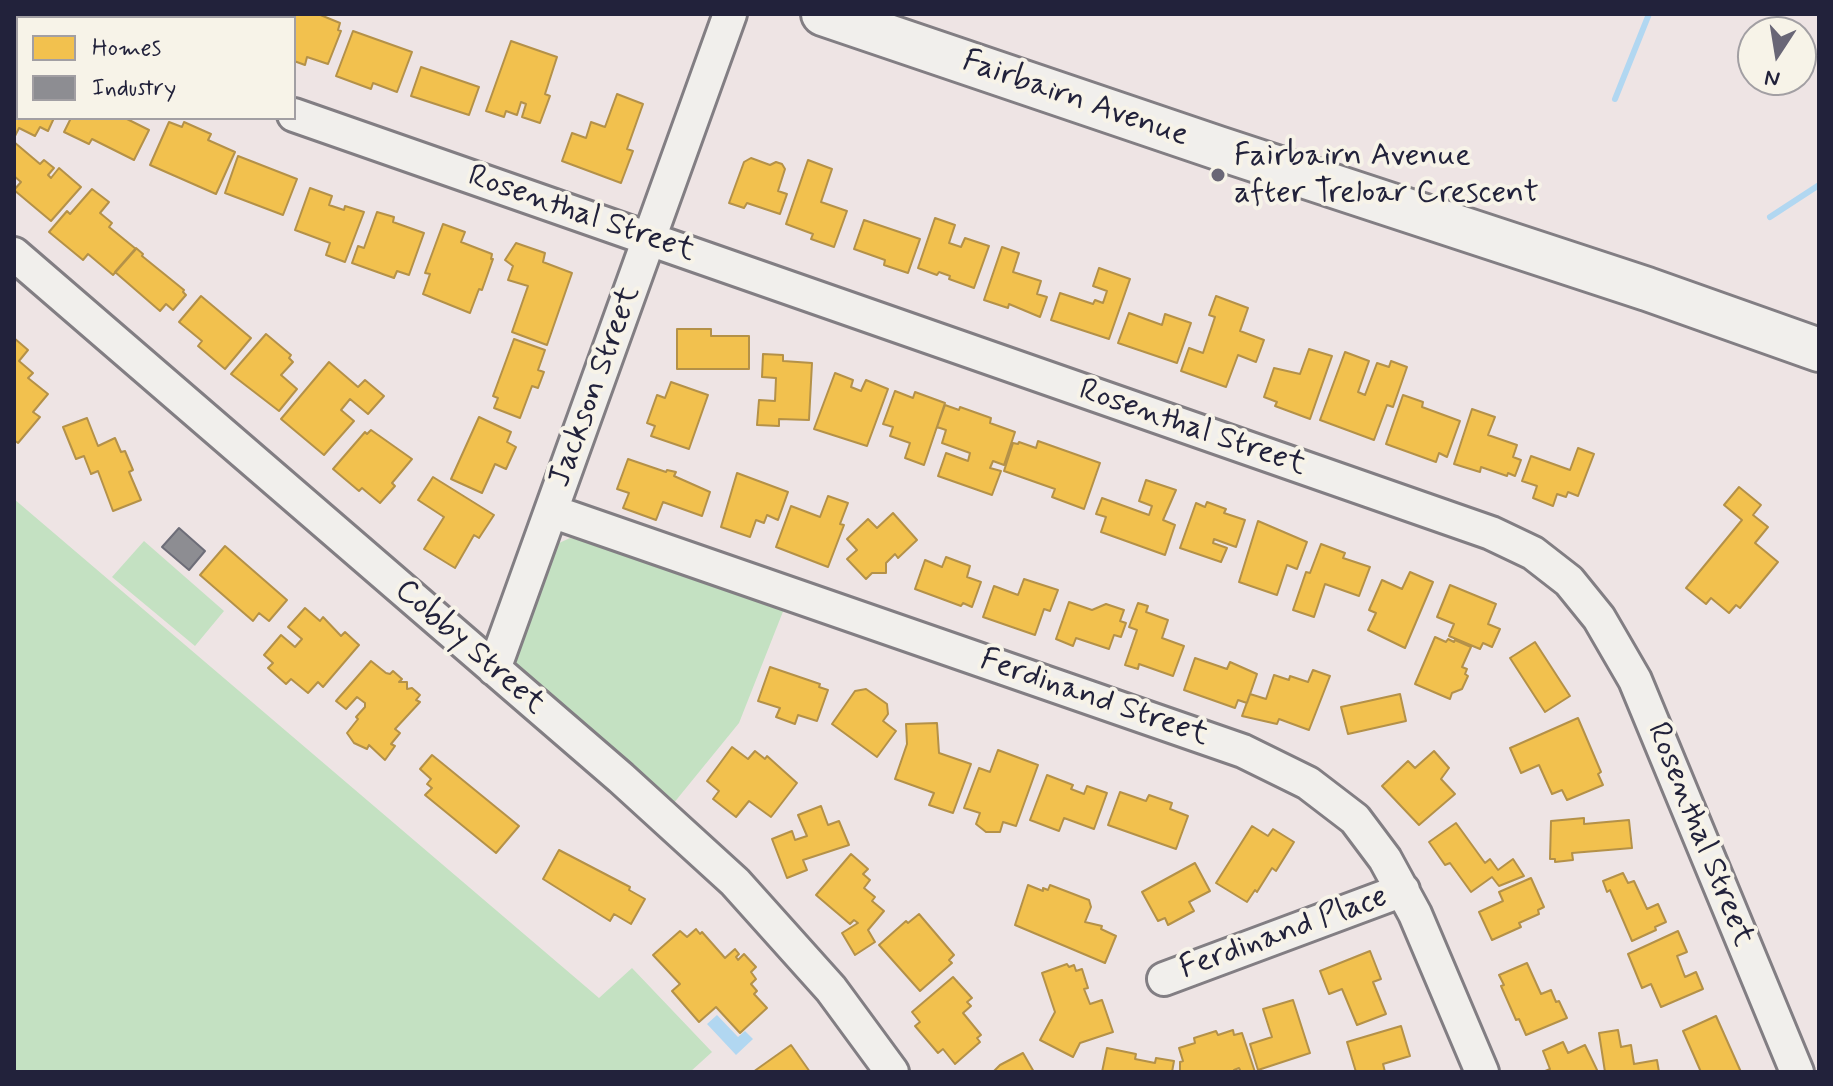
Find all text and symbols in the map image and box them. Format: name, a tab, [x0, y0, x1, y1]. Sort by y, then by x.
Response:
legend	[16, 16, 296, 120]
north arrow	[1737, 16, 1817, 96]
text: Homes	[92, 33, 161, 64]
street label: Fairbairn Avenue	[957, 43, 1193, 157]
text: N	[1762, 62, 1783, 93]
text: Industry	[92, 73, 176, 104]
place label: Fairbairn Avenue after Treloar Crescent	[1234, 138, 1539, 213]
street label: Rosenthal Street	[462, 158, 700, 272]
marker: Fairbairn Avenue after Treloar Crescent	[1209, 166, 1227, 184]
street label: Jackson Street	[542, 281, 650, 493]
street label: Rosenthal Street	[1073, 372, 1311, 486]
street label: Cobby Street	[386, 572, 552, 724]
street label: Ferdinand Street	[975, 642, 1213, 756]
street label: Rosenthal Street	[1637, 718, 1761, 952]
street label: Ferdinand Place	[1175, 879, 1393, 989]

